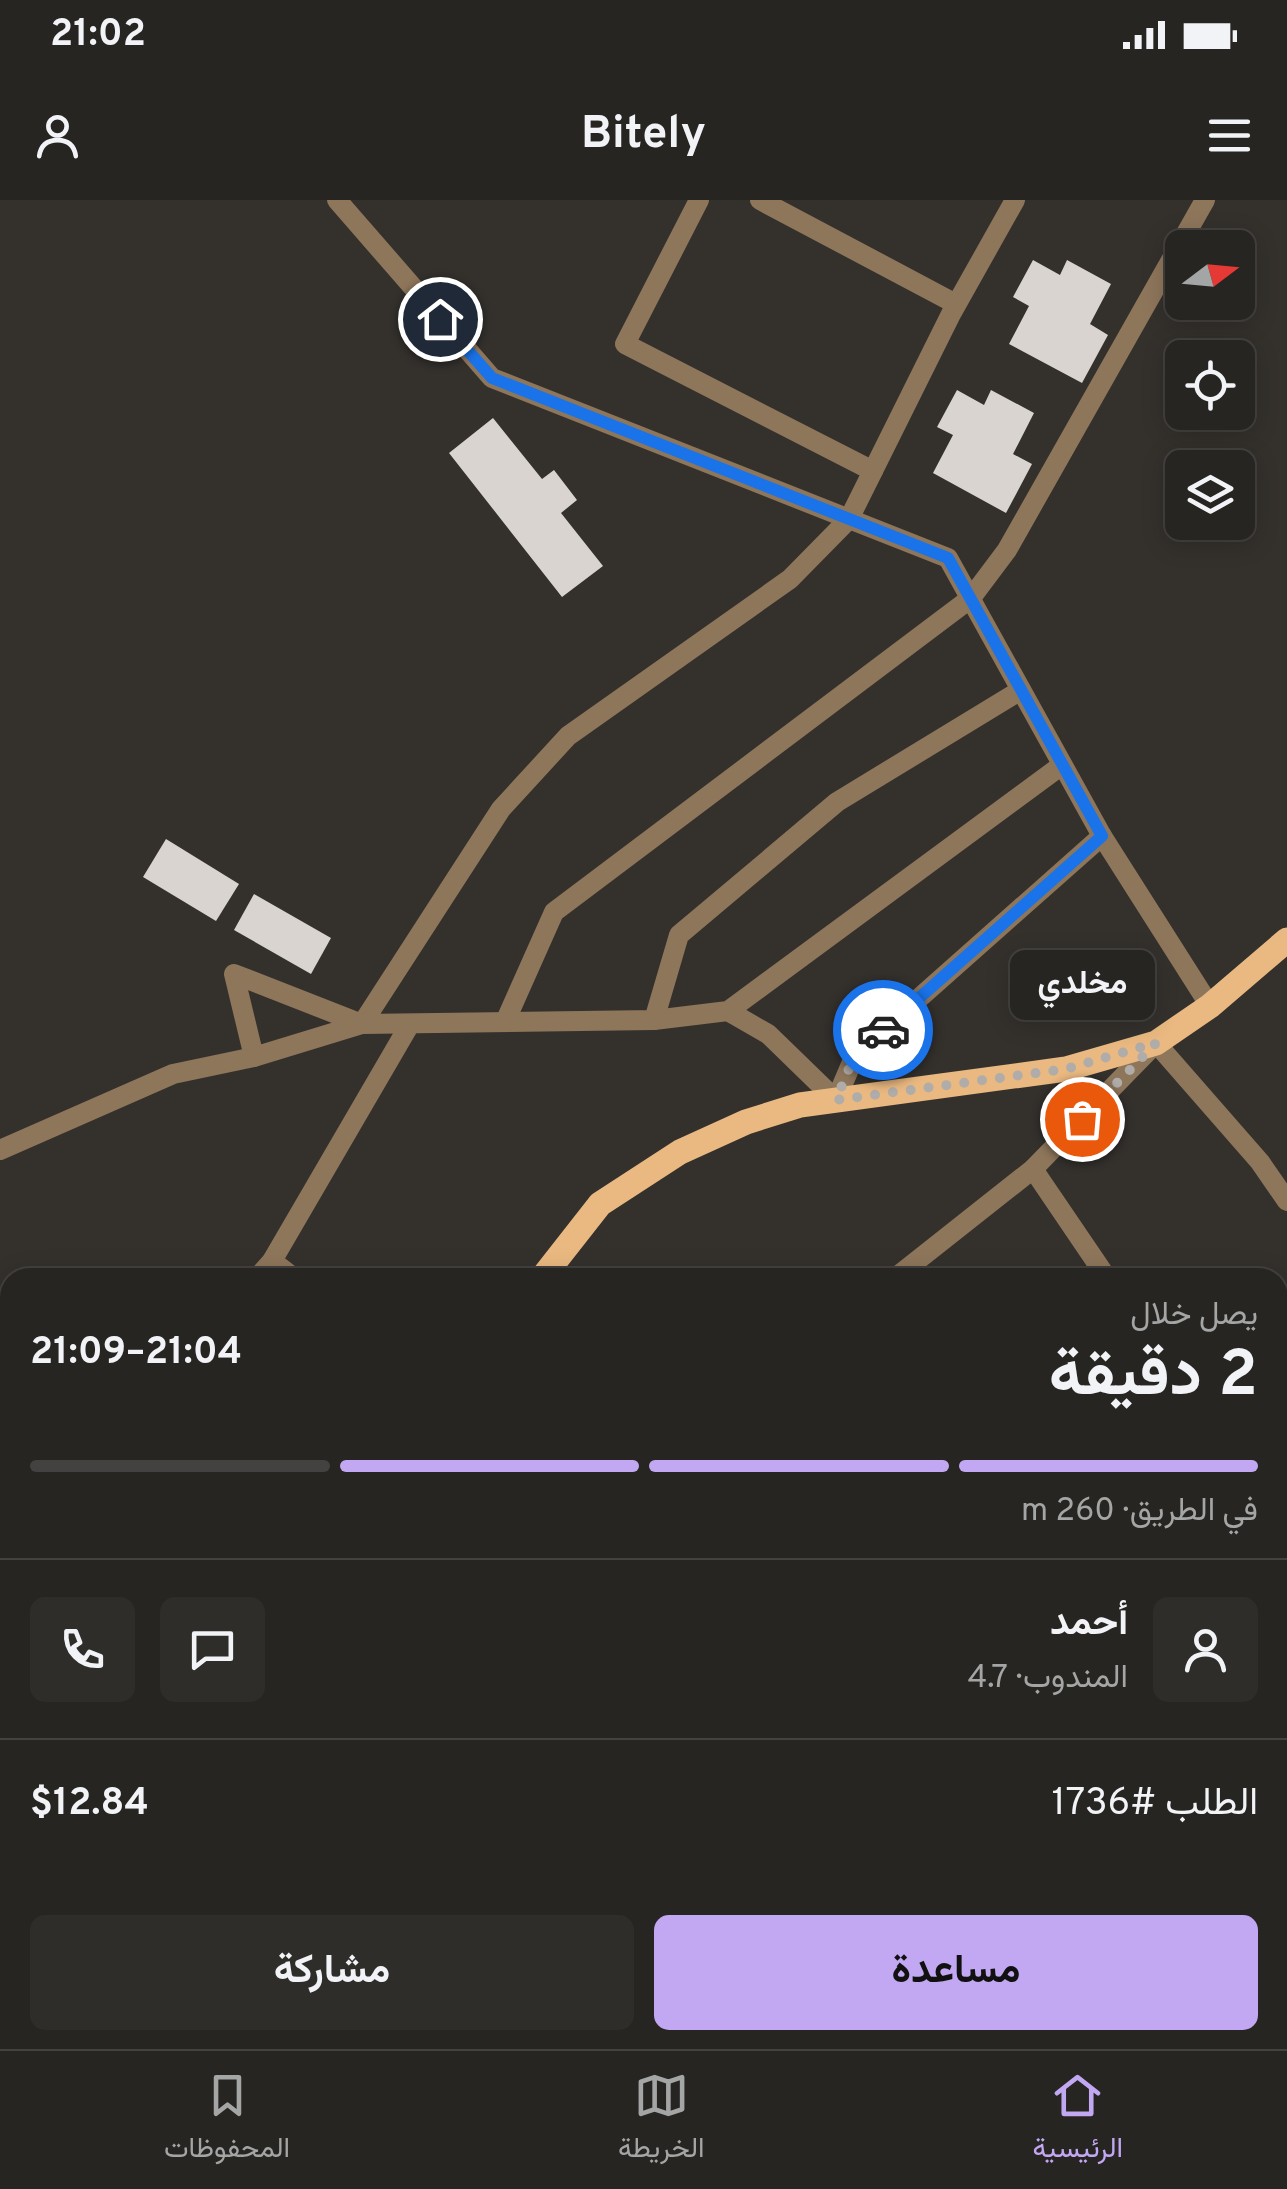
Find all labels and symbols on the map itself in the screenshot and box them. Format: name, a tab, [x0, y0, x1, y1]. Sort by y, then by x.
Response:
north arrow	[1165, 230, 1255, 320]
pin	[398, 277, 483, 362]
callout: مخلدي	[1010, 949, 1154, 1019]
courier	[833, 980, 933, 1080]
pin	[1040, 1077, 1125, 1162]

